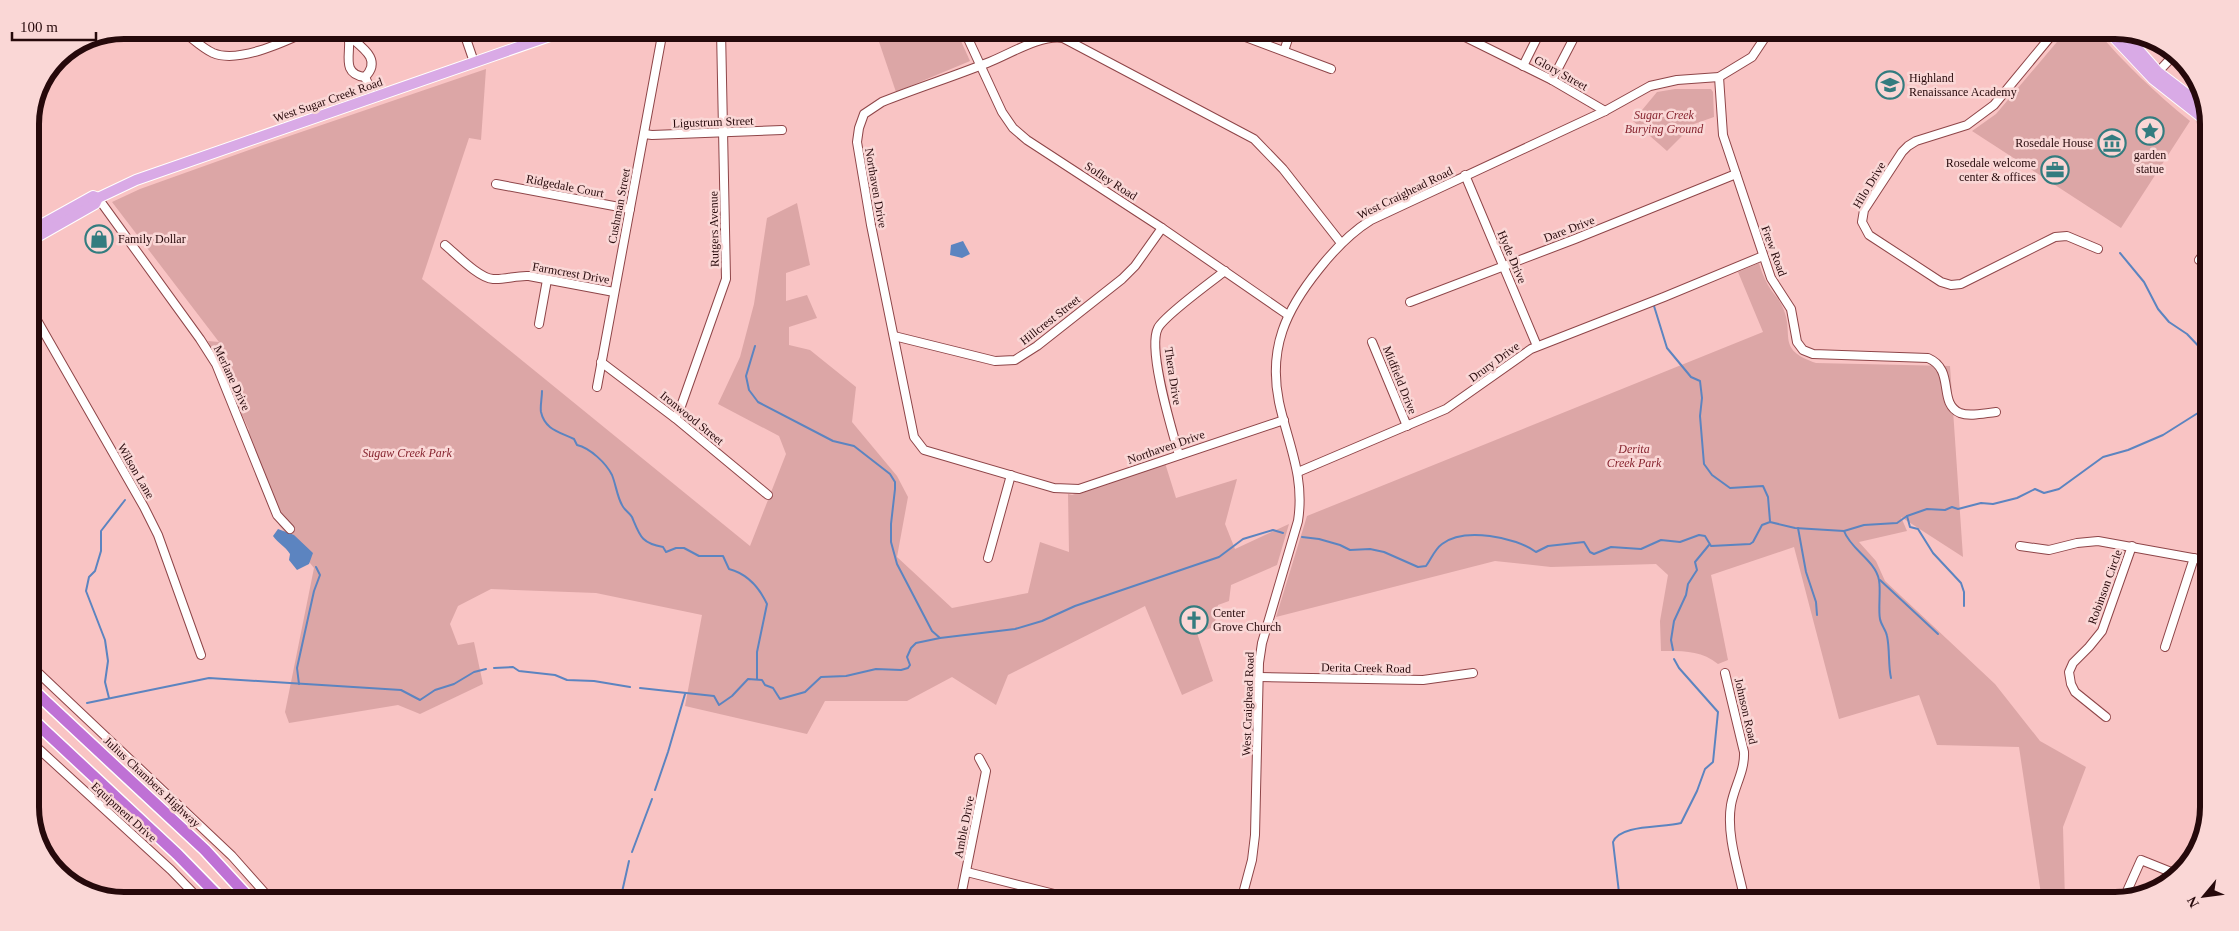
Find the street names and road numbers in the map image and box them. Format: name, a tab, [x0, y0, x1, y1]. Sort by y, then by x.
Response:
street label: Glory Street	[1532, 53, 1591, 94]
street label: West Sugar Creek Road	[272, 75, 384, 125]
street label: Ligustrum Street	[672, 114, 754, 130]
street label: Northaven Drive	[862, 147, 890, 229]
street label: Sofley Road	[1082, 159, 1140, 203]
street label: Hilo Drive	[1850, 159, 1888, 211]
street label: West Craighead Road	[1355, 164, 1455, 222]
street label: Cushman Street	[605, 167, 633, 245]
street label: Ridgedale Court	[525, 172, 606, 201]
street label: Rutgers Avenue	[706, 191, 722, 267]
street label: Dare Drive	[1541, 213, 1597, 245]
street label: Frew Road	[1758, 224, 1790, 278]
street label: Hyde Drive	[1495, 228, 1529, 286]
street label: Farmcrest Drive	[531, 259, 611, 287]
street label: Hillcrest Street	[1017, 292, 1083, 348]
street label: Drury Drive	[1466, 339, 1522, 385]
street label: Merlane Drive	[211, 343, 253, 413]
street label: Midfield Drive	[1380, 344, 1420, 416]
street label: Thera Drive	[1162, 346, 1184, 406]
street label: Ironwood Street	[657, 388, 727, 448]
street label: Northaven Drive	[1125, 427, 1207, 467]
street label: Wilson Lane	[115, 441, 157, 501]
street label: Robinson Circle	[2085, 548, 2125, 626]
street label: West Craighead Road	[1239, 652, 1257, 756]
street label: Derita Creek Road	[1321, 660, 1411, 676]
street label: Johnson Road	[1732, 676, 1760, 746]
street label: Julius Chambers Highway	[101, 734, 203, 830]
street label: Equipment Drive	[88, 779, 160, 845]
street label: Amble Drive	[951, 795, 977, 859]

